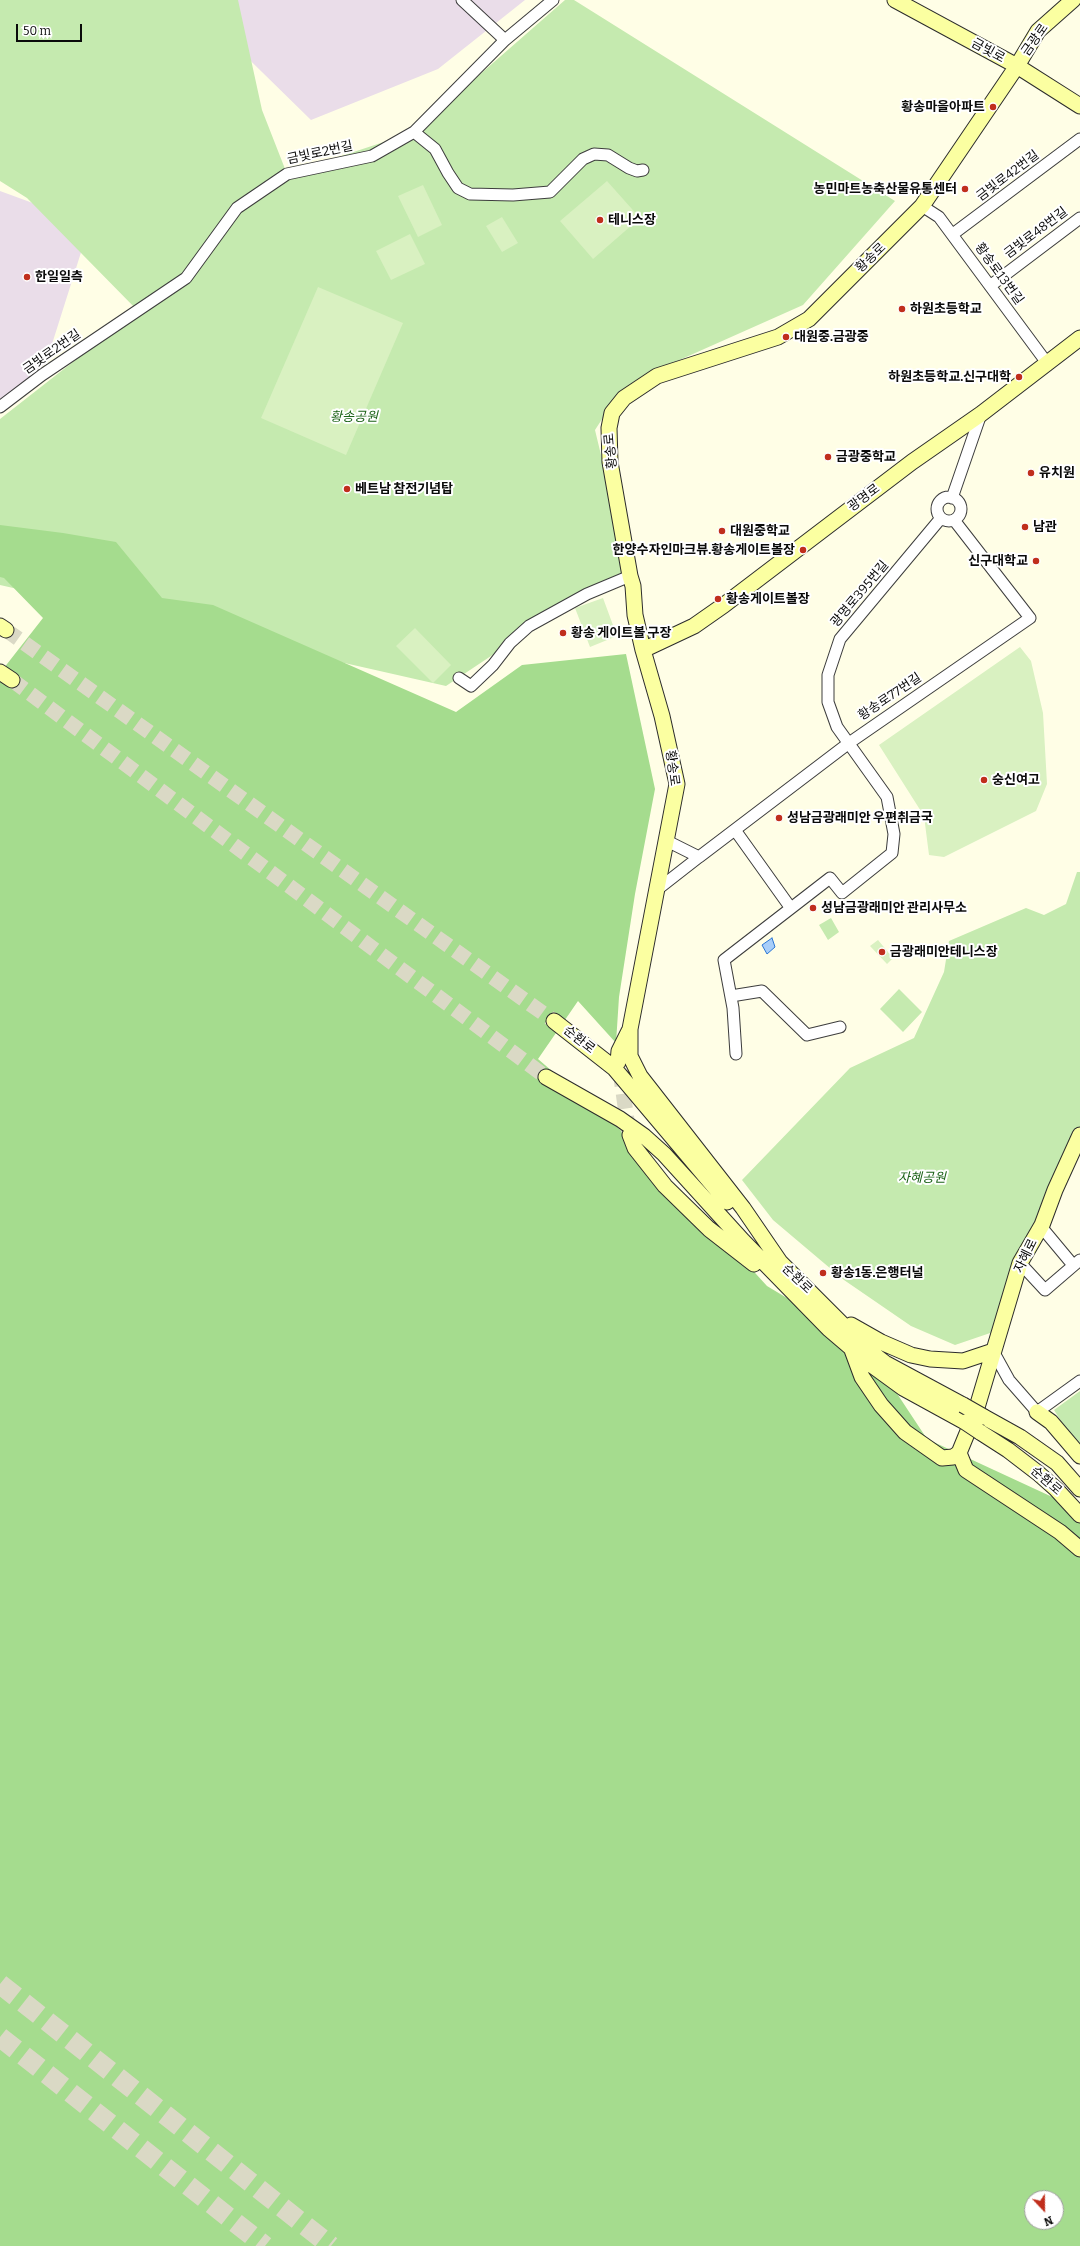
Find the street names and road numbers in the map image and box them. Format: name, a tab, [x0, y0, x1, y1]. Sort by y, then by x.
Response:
street label: 금광로	[1018, 21, 1052, 59]
street label: 금빛로	[969, 35, 1007, 67]
street label: 금빛로2번길	[286, 138, 354, 168]
street label: 금빛로42번길	[974, 147, 1042, 205]
street label: 금빛로48번길	[1001, 204, 1071, 262]
street label: 황송로	[853, 240, 889, 276]
street label: 황송로13번길	[971, 240, 1027, 308]
street label: 금빛로2번길	[20, 326, 84, 378]
street label: 황송로	[602, 432, 620, 470]
street label: 광명로	[845, 481, 883, 515]
street label: 광명로395번길	[828, 558, 892, 630]
street label: 황송로77번길	[855, 670, 925, 724]
street label: 황송로	[662, 749, 682, 787]
street label: 순환로	[560, 1023, 598, 1057]
street label: 자혜로	[1011, 1236, 1041, 1276]
street label: 순환로	[779, 1261, 815, 1297]
street label: 순환로	[1027, 1463, 1065, 1499]

